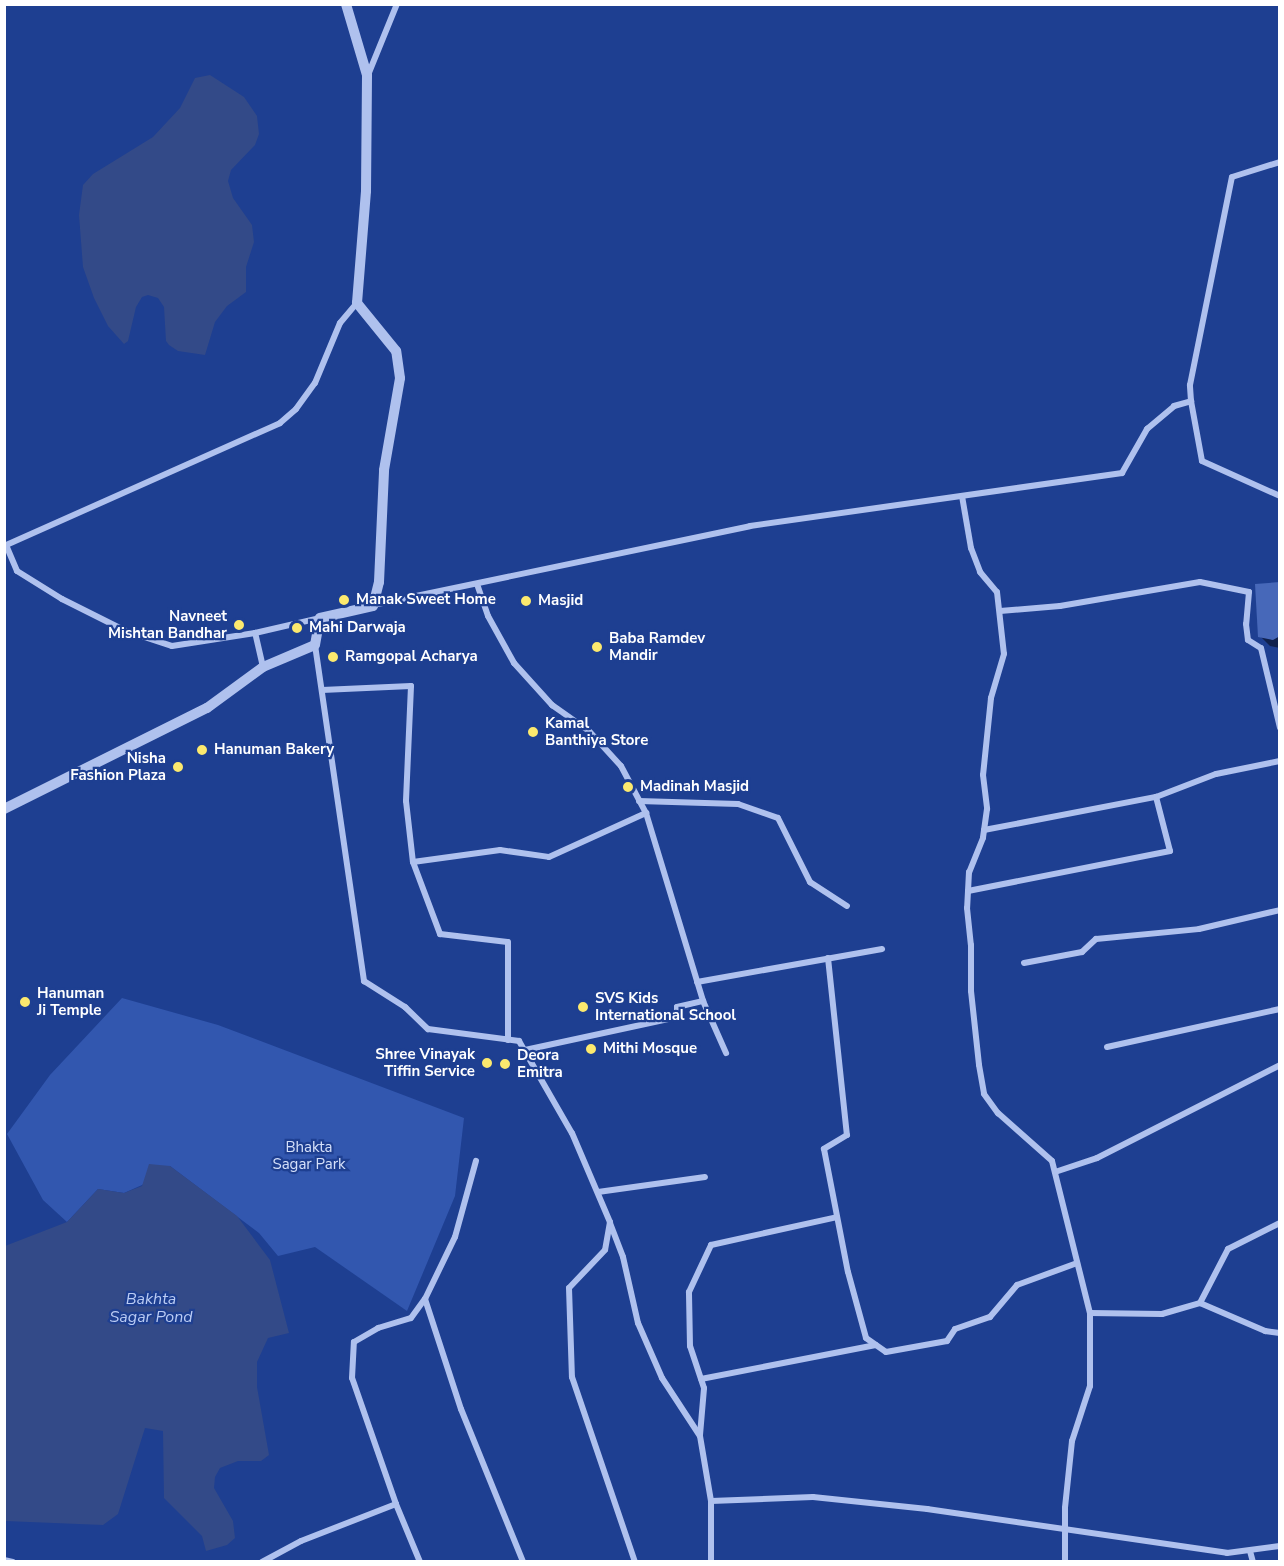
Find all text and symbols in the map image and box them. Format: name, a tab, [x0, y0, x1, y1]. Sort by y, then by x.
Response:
place label: Manak Sweet Home	[356, 591, 496, 609]
place label: Masjid	[538, 592, 583, 610]
marker: Manak Sweet Home	[337, 593, 351, 607]
marker: Masjid	[519, 594, 533, 608]
place label: Navneet Mishtan Bandhar	[108, 607, 227, 642]
marker: Navneet Mishtan Bandhar	[232, 618, 246, 632]
place label: Mahi Darwaja	[309, 619, 406, 637]
marker: Mahi Darwaja	[290, 621, 304, 635]
place label: Baba Ramdev Mandir	[609, 629, 705, 664]
marker: Baba Ramdev Mandir	[590, 640, 604, 654]
place label: Ramgopal Acharya	[345, 648, 478, 666]
marker: Ramgopal Acharya	[326, 650, 340, 664]
place label: Kamal Banthiya Store	[545, 714, 648, 749]
marker: Kamal Banthiya Store	[526, 725, 540, 739]
place label: Hanuman Bakery	[214, 741, 334, 759]
marker: Hanuman Bakery	[195, 743, 209, 757]
place label: Nisha Fashion Plaza	[70, 749, 166, 784]
marker: Nisha Fashion Plaza	[171, 760, 185, 774]
place label: Madinah Masjid	[640, 778, 749, 796]
marker: Madinah Masjid	[621, 780, 635, 794]
place label: Hanuman Ji Temple	[37, 984, 104, 1019]
place label: SVS Kids International School	[595, 989, 736, 1024]
marker: Hanuman Ji Temple	[18, 995, 32, 1009]
marker: SVS Kids International School	[576, 1000, 590, 1014]
place label: Mithi Mosque	[603, 1040, 697, 1058]
marker: Mithi Mosque	[584, 1042, 598, 1056]
place label: Shree Vinayak Tiffin Service	[375, 1045, 475, 1080]
place label: Deora Emitra	[517, 1046, 563, 1081]
marker: Shree Vinayak Tiffin Service	[480, 1056, 494, 1070]
marker: Deora Emitra	[498, 1057, 512, 1071]
park label: Bhakta Sagar Park	[272, 1138, 346, 1173]
water label: Bakhta Sagar Pond	[109, 1289, 193, 1327]

